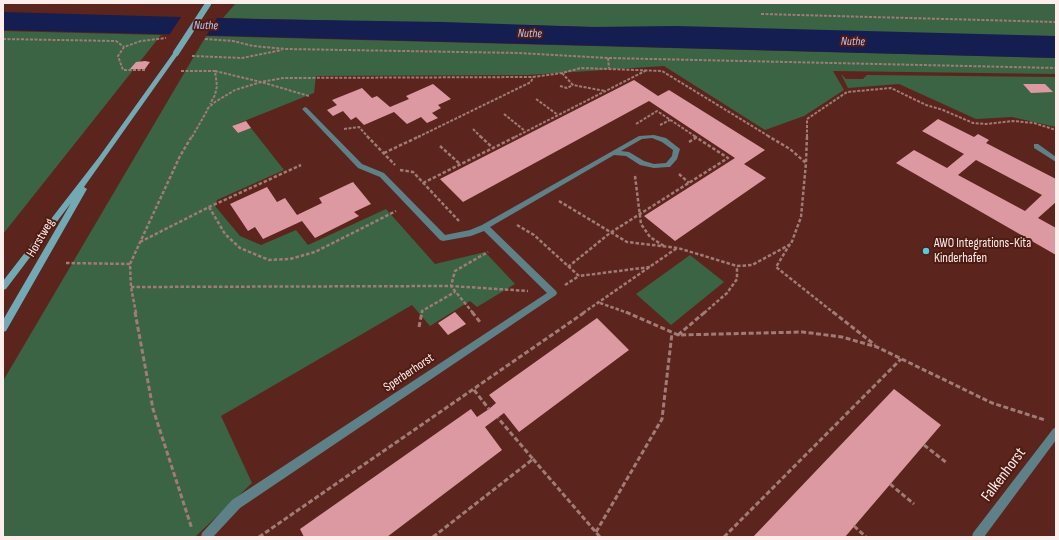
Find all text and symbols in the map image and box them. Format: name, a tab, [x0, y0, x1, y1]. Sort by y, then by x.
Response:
water label: Nuthe	[194, 19, 218, 33]
water label: Nuthe	[518, 27, 542, 41]
water label: Nuthe	[841, 35, 865, 49]
street label: Horstweg	[24, 216, 58, 260]
place label: AWO Integrations-Kita Kinderhafen	[934, 236, 1031, 267]
marker: AWO Integrations-Kita Kinderhafen	[921, 246, 931, 256]
street label: Sperberhorst	[381, 350, 437, 396]
street label: Falkenhorst	[978, 444, 1030, 506]

